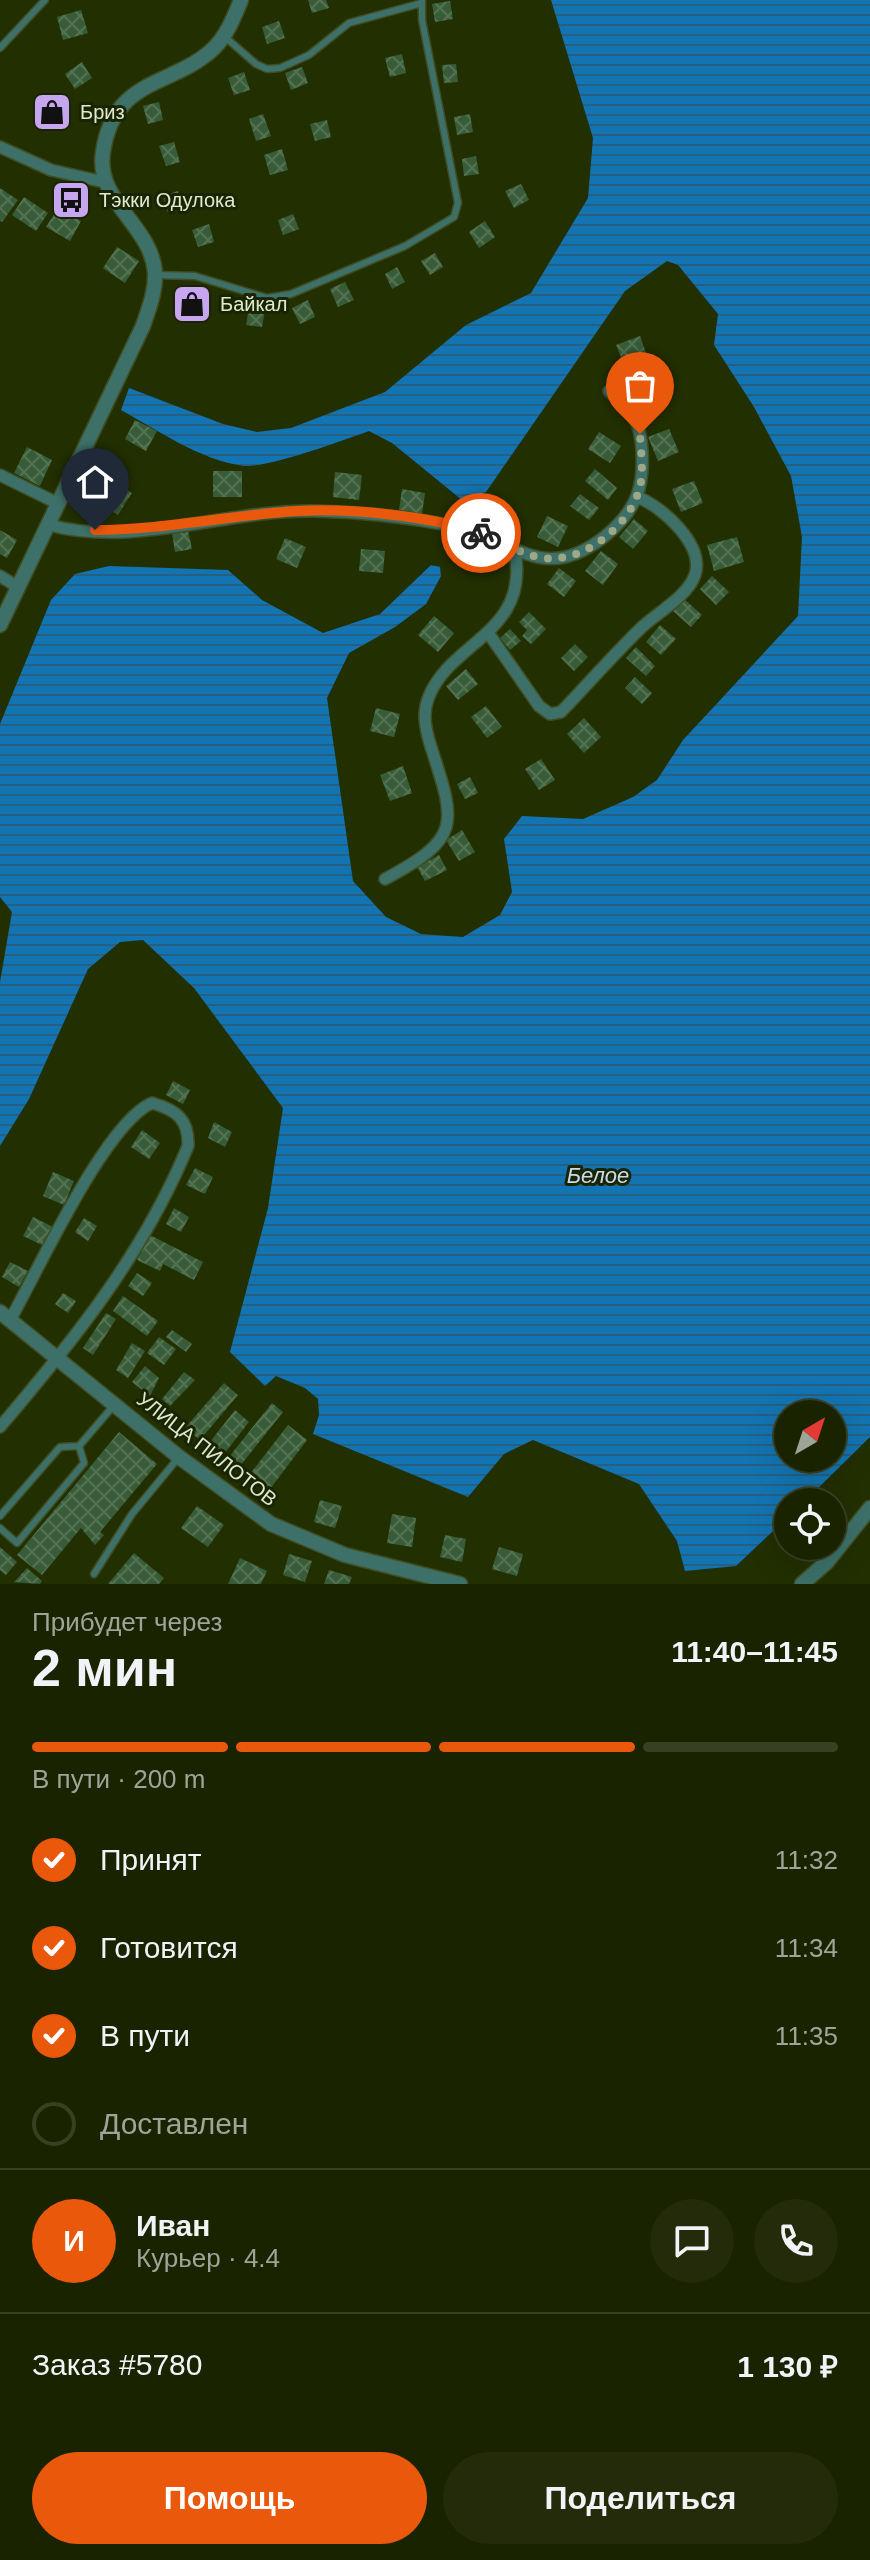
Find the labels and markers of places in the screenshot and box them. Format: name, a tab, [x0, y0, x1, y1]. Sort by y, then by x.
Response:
shop icon: Бриз	[31, 91, 73, 133]
place label: Бриз	[80, 101, 125, 123]
bus stop icon: Тэкки Одулока	[50, 179, 92, 221]
place label: Тэкки Одулока	[99, 189, 236, 211]
shop icon: Байкал	[171, 283, 213, 325]
place label: Байкал	[220, 293, 287, 315]
pin	[606, 352, 674, 434]
pin	[61, 448, 129, 530]

